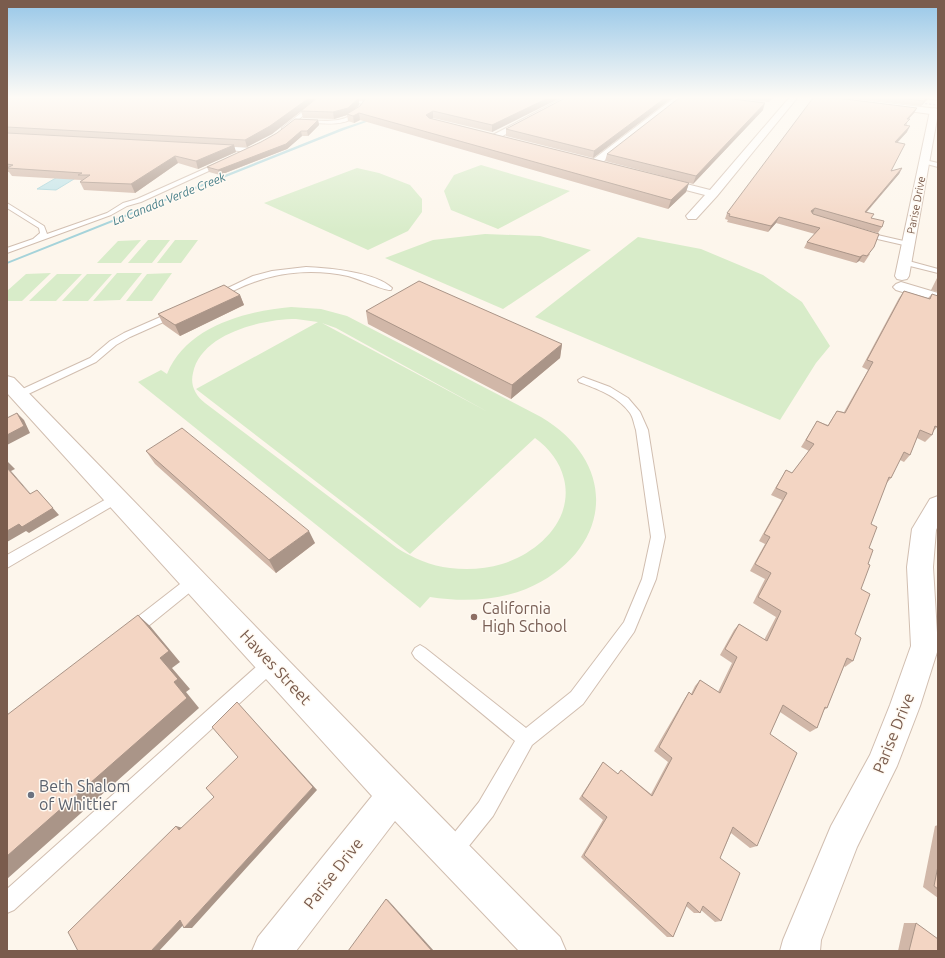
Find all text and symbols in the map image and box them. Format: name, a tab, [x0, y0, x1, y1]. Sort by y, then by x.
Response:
water label: La Canada Verde Creek	[110, 170, 228, 227]
street label: Parise Drive	[905, 175, 927, 235]
place label: California High School	[482, 599, 567, 635]
marker: California High School	[469, 612, 479, 622]
street label: Hawes Street	[237, 626, 316, 709]
street label: Parise Drive	[869, 690, 917, 776]
place label: Beth Shalom of Whittier	[39, 777, 130, 813]
marker: Beth Shalom of Whittier	[26, 790, 36, 800]
street label: Parise Drive	[300, 834, 366, 912]

